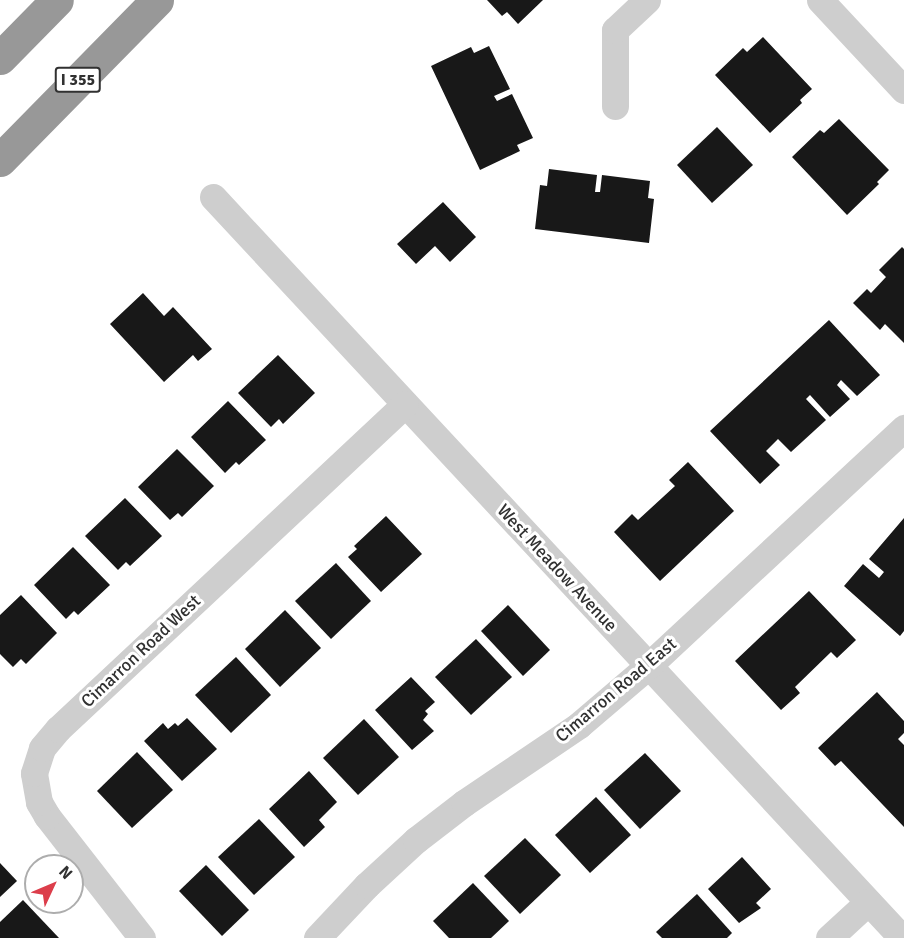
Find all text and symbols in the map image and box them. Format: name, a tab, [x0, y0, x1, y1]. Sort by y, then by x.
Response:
road number: I 355	[54, 67, 102, 93]
street label: West Meadow Avenue	[492, 500, 622, 636]
street label: Cimarron Road West	[77, 590, 205, 712]
street label: Cimarron Road East	[551, 633, 681, 747]
north arrow	[24, 854, 84, 914]
text: N	[54, 862, 77, 884]

